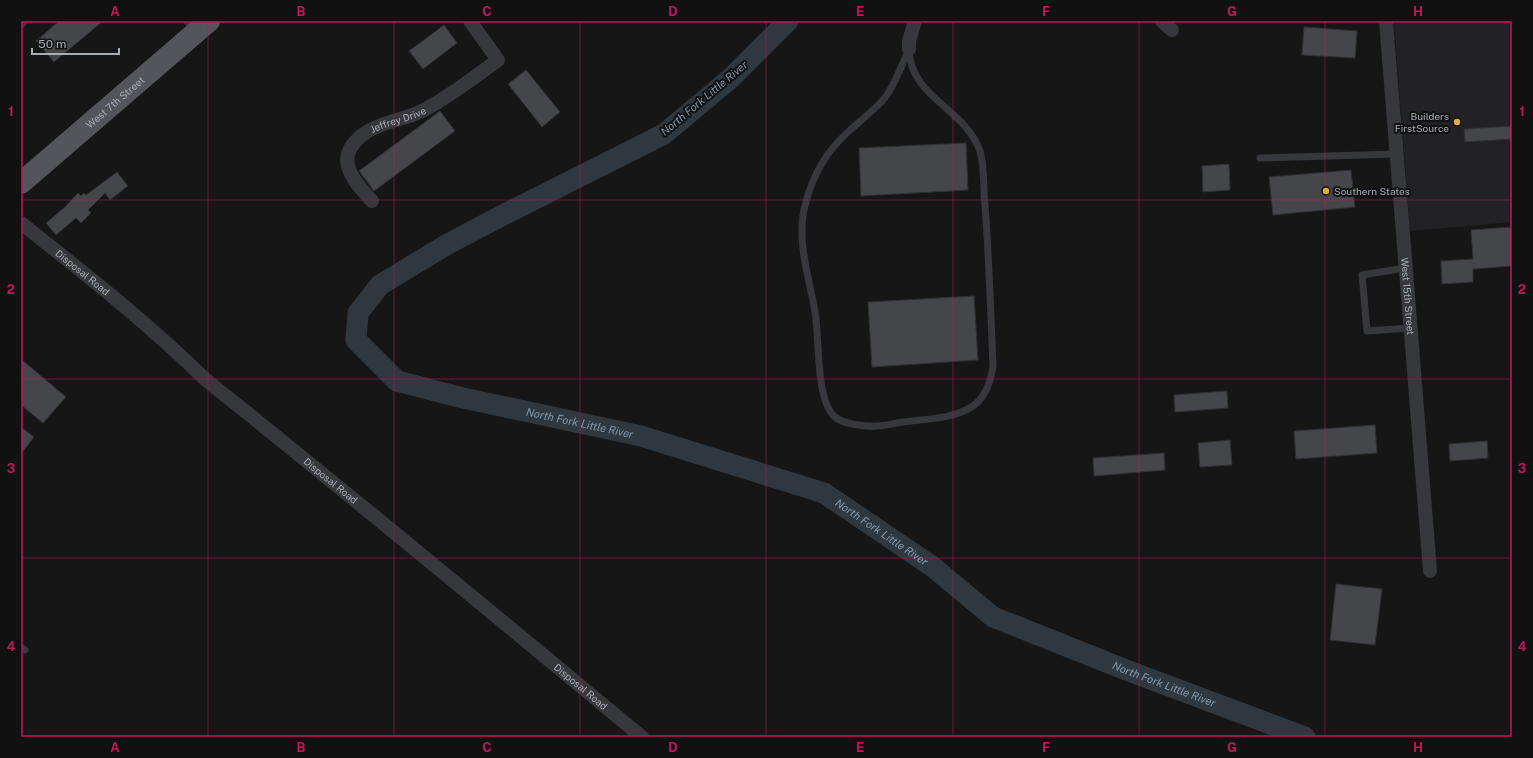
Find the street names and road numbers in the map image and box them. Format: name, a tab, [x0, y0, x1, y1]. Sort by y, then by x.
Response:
street label: West 7th Street	[83, 73, 147, 131]
street label: Jeffrey Drive	[368, 104, 428, 135]
street label: Disposal Road	[53, 247, 112, 298]
street label: West 15th Street	[1399, 257, 1417, 336]
street label: Disposal Road	[301, 455, 360, 506]
street label: Disposal Road	[552, 661, 610, 712]

